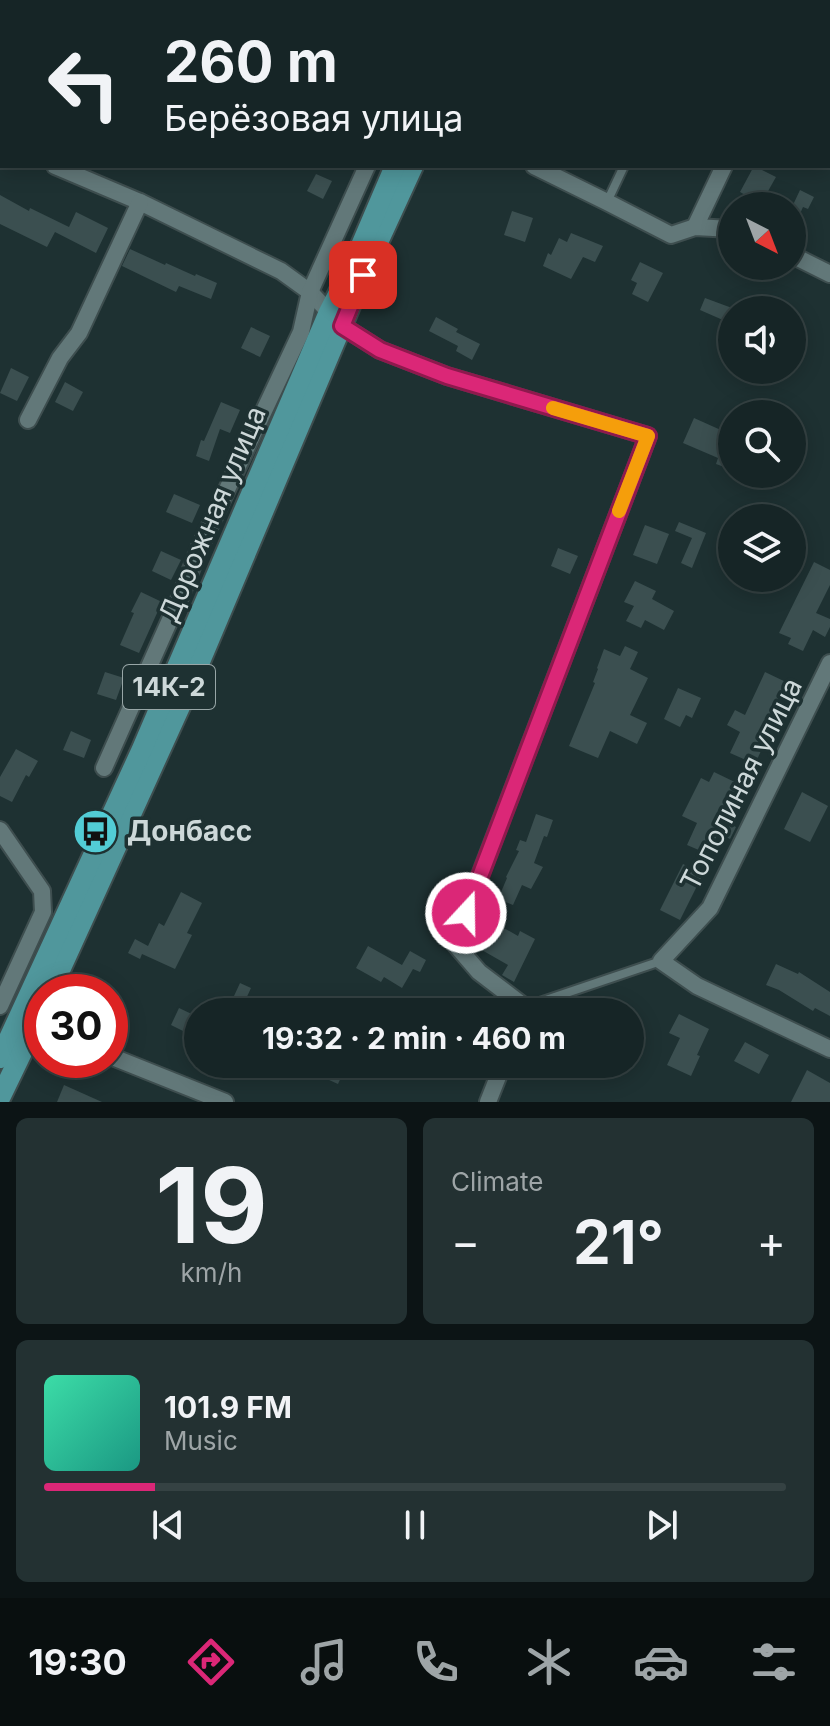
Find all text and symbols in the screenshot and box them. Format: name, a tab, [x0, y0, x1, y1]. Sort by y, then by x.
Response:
text: 260 m	[164, 28, 338, 96]
icon: left	[32, 32, 136, 136]
text: Берёзовая улица	[164, 96, 464, 140]
north arrow	[718, 192, 806, 280]
map controls	[718, 192, 806, 592]
pin	[329, 241, 397, 309]
icon: arrive	[341, 253, 385, 297]
button: sound	[718, 296, 806, 384]
button: search	[718, 400, 806, 488]
street label: Дорожная улица	[151, 401, 273, 627]
button: layers	[718, 504, 806, 592]
road number: 14К-2	[123, 665, 215, 709]
street label: Тополиная улица	[673, 672, 809, 896]
bus stop icon: Донбасс	[72, 807, 120, 855]
place label: Донбасс	[127, 814, 252, 848]
position arrow	[424, 871, 508, 955]
speed limit sign: 30	[24, 974, 128, 1078]
text: 19:32 · 2 min · 460 m	[262, 1020, 566, 1056]
text: 19	[155, 1142, 268, 1268]
text: Climate	[451, 1166, 543, 1197]
text: 21°	[573, 1206, 664, 1278]
text: −	[451, 1215, 480, 1269]
text: +	[757, 1215, 786, 1269]
text: km/h	[181, 1257, 242, 1288]
text: 101.9 FM	[164, 1389, 292, 1425]
text: Music	[164, 1425, 238, 1456]
icon: previous	[146, 1503, 190, 1547]
icon: pause	[393, 1503, 437, 1547]
icon: next	[640, 1503, 684, 1547]
icon: directions	[183, 1634, 239, 1690]
icon: music	[296, 1634, 352, 1690]
icon: phone	[408, 1634, 464, 1690]
icon: climate	[521, 1634, 577, 1690]
icon: car	[633, 1634, 689, 1690]
icon: filters	[746, 1634, 802, 1690]
text: 19:30	[28, 1640, 127, 1684]

